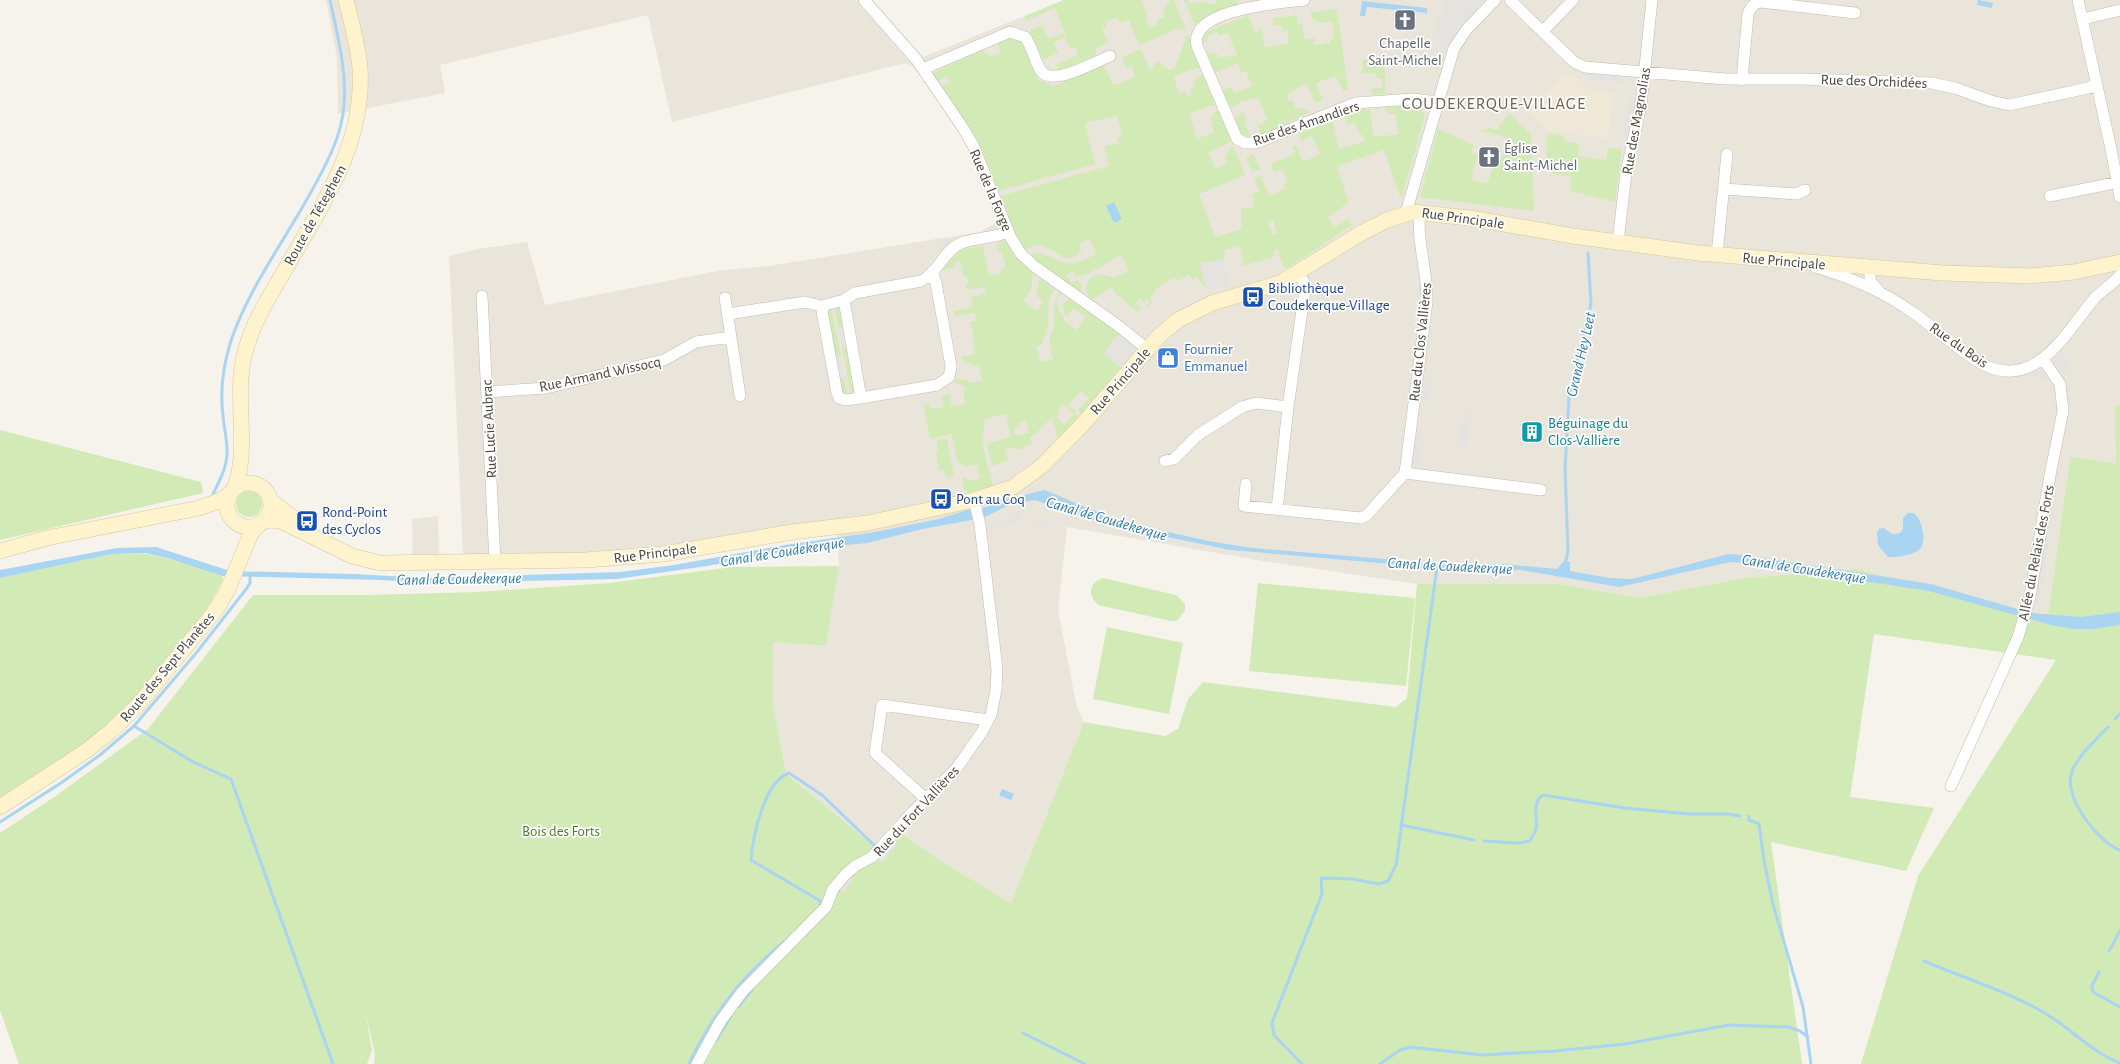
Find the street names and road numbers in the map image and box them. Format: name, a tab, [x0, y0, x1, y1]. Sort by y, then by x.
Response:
street label: Rue des Magnolias	[1620, 66, 1653, 176]
street label: Rue des Orchidées	[1821, 72, 1927, 91]
street label: Rue des Amandiers	[1251, 98, 1361, 149]
street label: Rue de la Forge	[967, 147, 1015, 234]
street label: Route de Téteghem	[282, 162, 349, 268]
street label: Rue Principale	[1421, 205, 1505, 232]
street label: Rue Principale	[1742, 250, 1826, 273]
street label: Rue du Clos Vallières	[1407, 282, 1434, 402]
street label: Rue du Bois	[1927, 320, 1991, 371]
street label: Rue Principale	[1087, 345, 1153, 418]
street label: Rue Armand Wissocq	[538, 354, 662, 395]
street label: Rue Lucie Aubrac	[479, 379, 500, 479]
street label: Allée du Relais des Forts	[2016, 484, 2057, 622]
street label: Rue Principale	[613, 541, 697, 566]
street label: Route des Sept Planètes	[117, 610, 217, 725]
street label: Rue du Fort Vallières	[871, 763, 962, 860]

